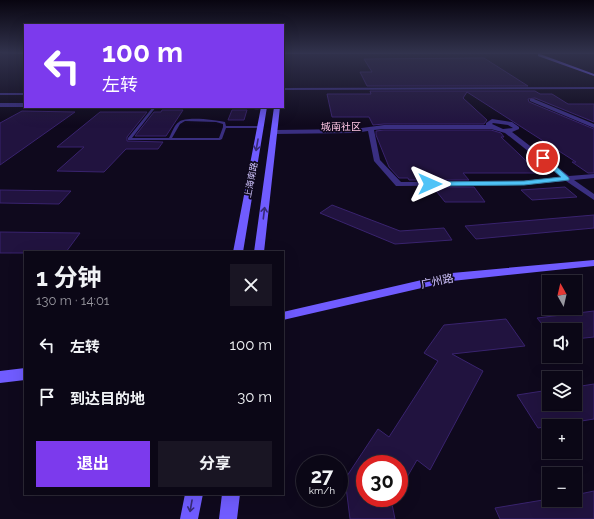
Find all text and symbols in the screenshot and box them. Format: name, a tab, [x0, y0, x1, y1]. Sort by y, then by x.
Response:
text: 100 m	[102, 36, 183, 69]
icon: left	[36, 40, 88, 92]
text: 左转	[102, 74, 138, 95]
district label: 城南社区	[321, 121, 361, 132]
one-way arrow	[253, 139, 261, 152]
pin	[526, 141, 560, 175]
icon: arrive	[532, 147, 554, 169]
street label: 上海南路	[243, 161, 259, 199]
position arrow	[409, 163, 451, 205]
one-way arrow	[260, 207, 268, 220]
text: 1 分钟	[36, 263, 102, 292]
button: close	[230, 264, 272, 306]
street label: 广州路	[420, 272, 455, 291]
north arrow	[542, 275, 582, 315]
map controls	[542, 275, 582, 507]
text: 130 m · 14:01	[36, 293, 109, 308]
button: sound	[542, 323, 582, 363]
icon: left	[36, 334, 58, 356]
text: 100 m	[230, 336, 272, 354]
text: 左转	[70, 338, 100, 356]
button: layers	[542, 371, 582, 411]
icon: arrive	[36, 386, 58, 408]
text: 30 m	[237, 388, 272, 406]
text: 到达目的地	[70, 390, 145, 408]
button: +	[542, 419, 582, 459]
button: 退出	[36, 441, 150, 487]
button: 分享	[158, 441, 272, 487]
speed limit sign: 30	[356, 455, 408, 507]
text: 27	[311, 464, 333, 488]
button: −	[542, 467, 582, 507]
text: km/h	[309, 485, 335, 496]
one-way arrow	[187, 500, 195, 513]

